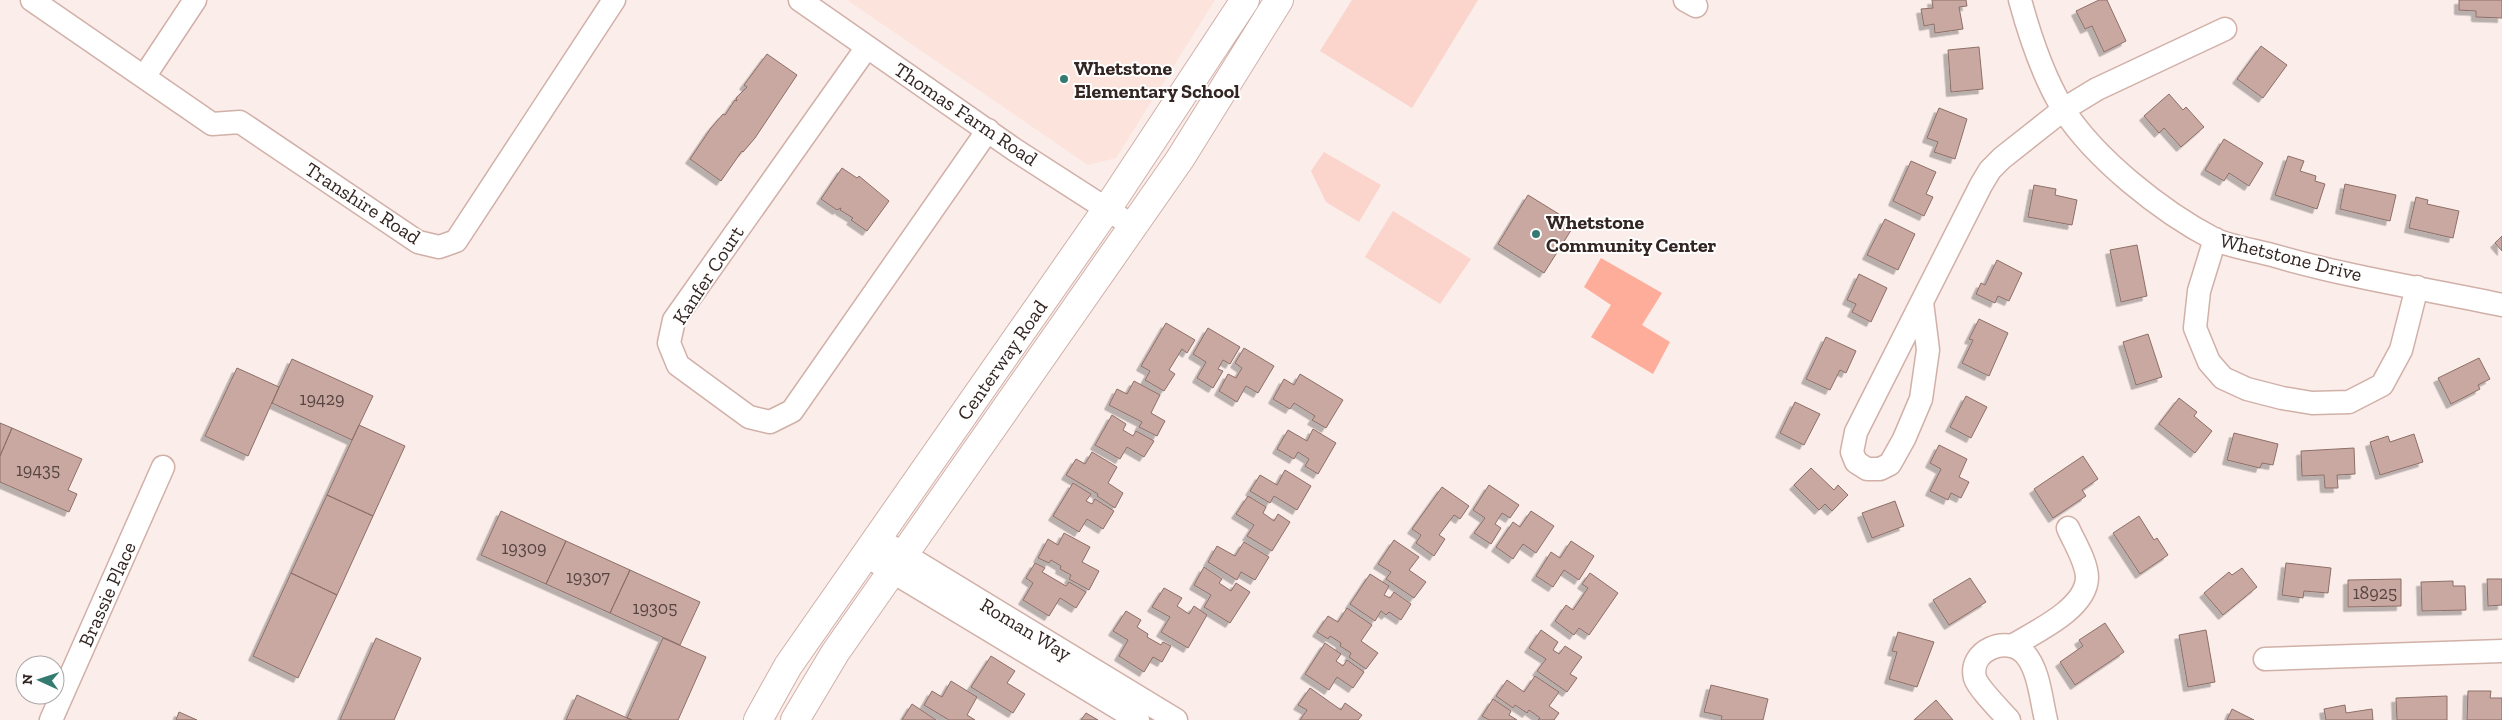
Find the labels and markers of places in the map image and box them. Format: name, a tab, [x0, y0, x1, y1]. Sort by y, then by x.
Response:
place label: Whetstone Elementary School	[1074, 56, 1240, 103]
marker: Whetstone Elementary School	[1058, 73, 1070, 85]
place label: Whetstone Community Center	[1546, 210, 1717, 257]
marker: Whetstone Community Center	[1530, 228, 1542, 240]

